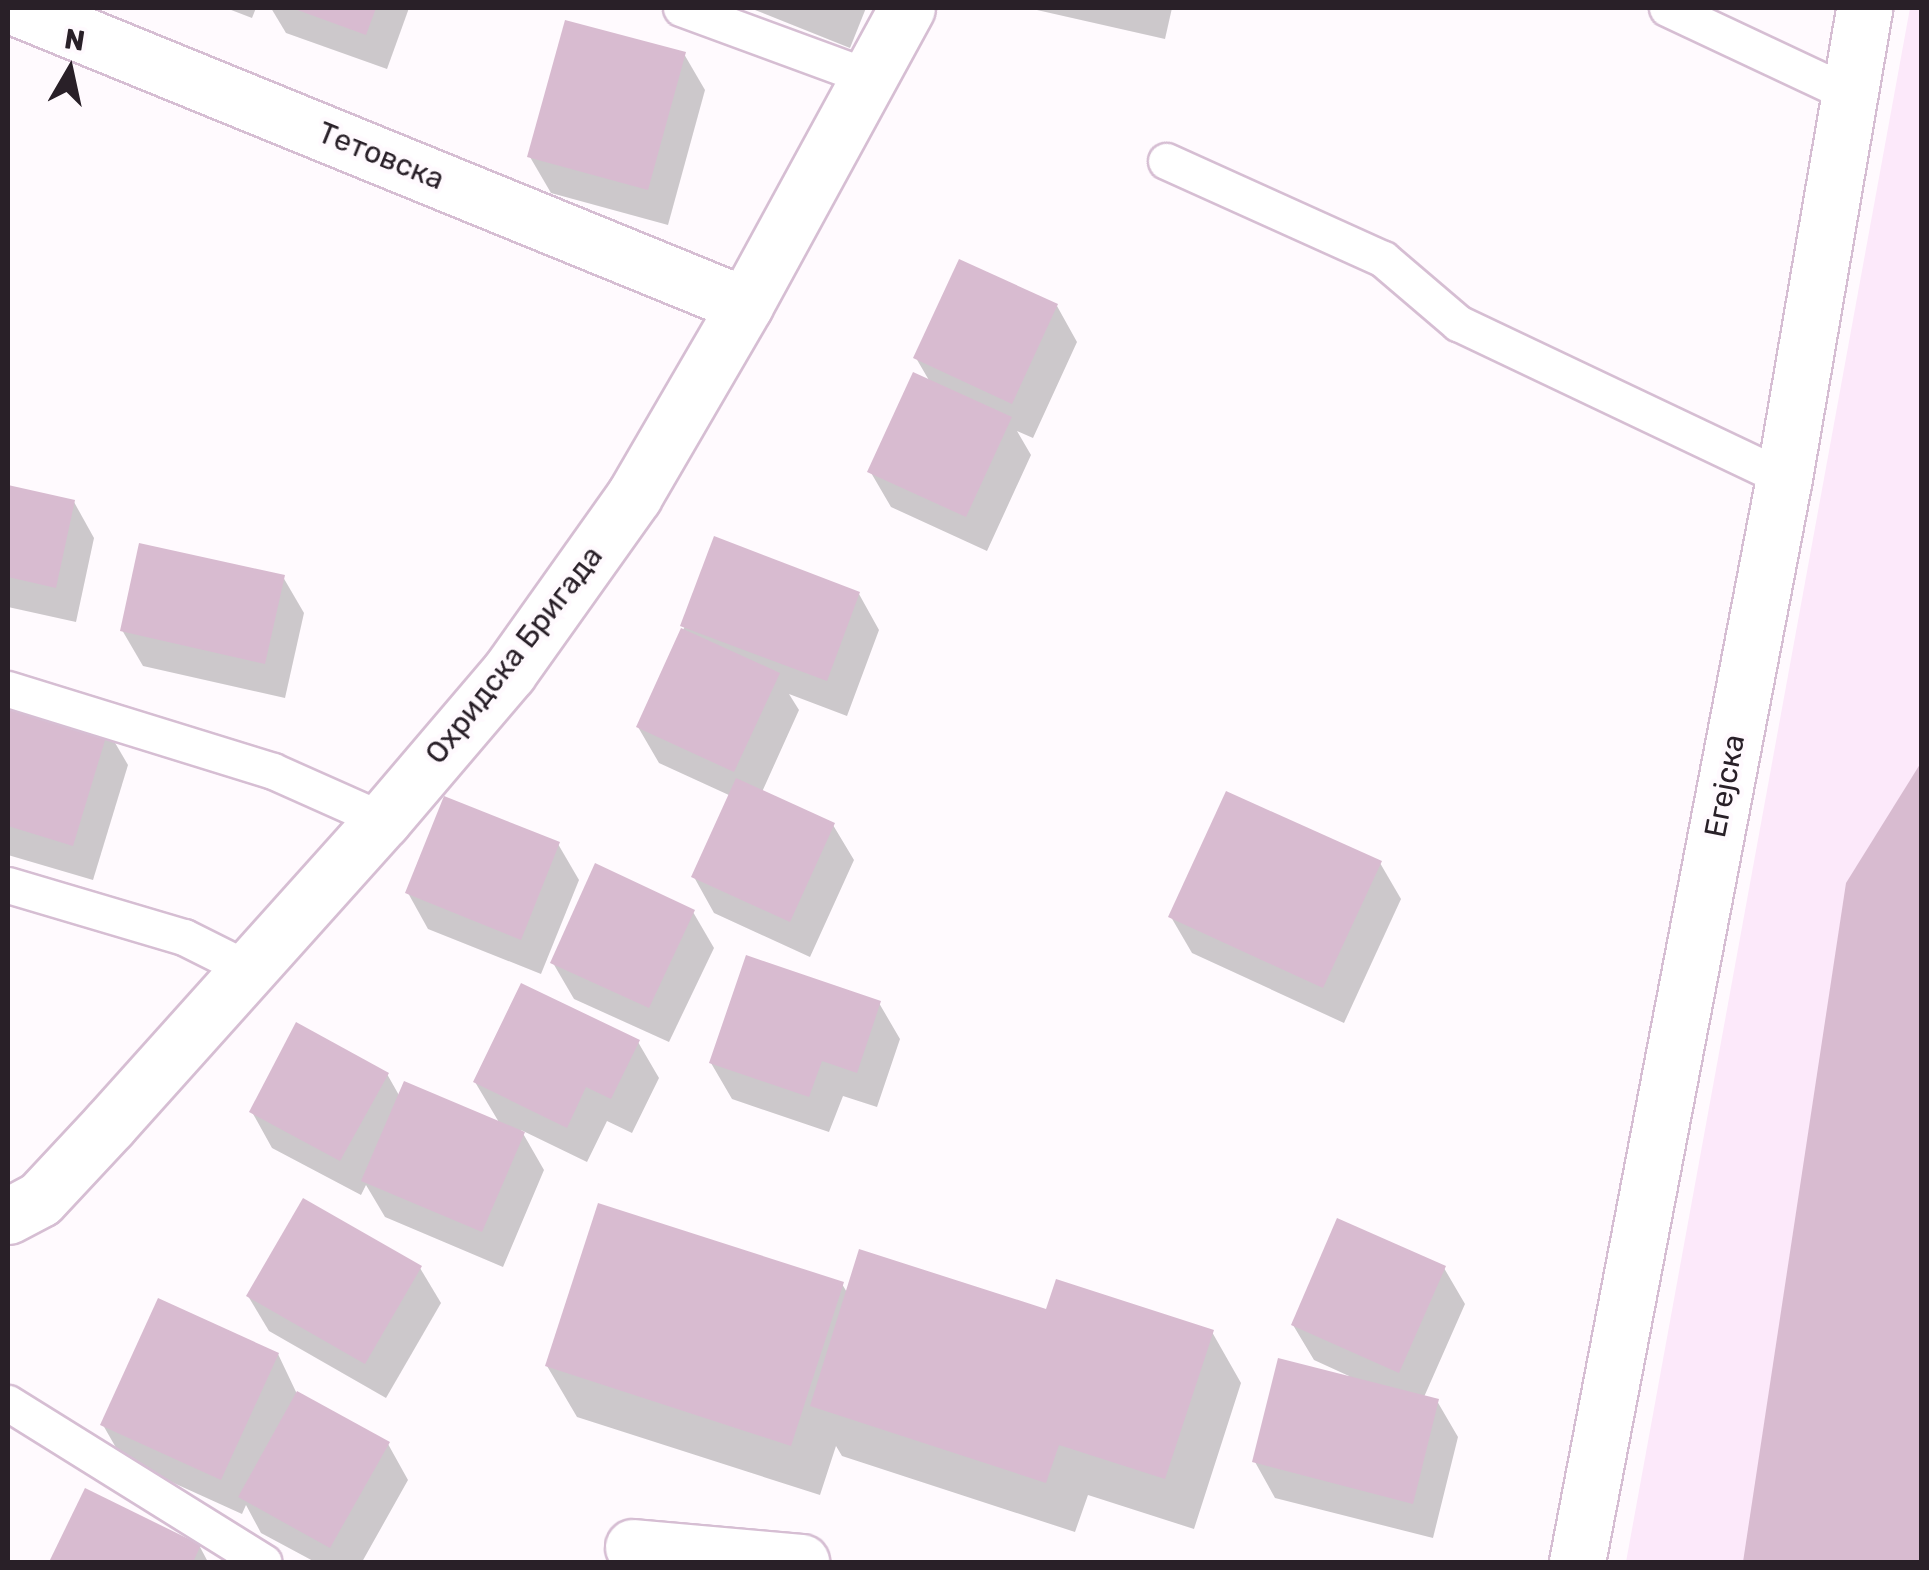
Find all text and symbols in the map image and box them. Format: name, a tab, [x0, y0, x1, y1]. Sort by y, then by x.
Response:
north arrow	[20, 20, 120, 120]
text: N	[62, 22, 87, 58]
street label: Тетовска	[313, 114, 449, 198]
street label: Охридска Бригада	[418, 539, 610, 771]
street label: Егејска	[1697, 731, 1753, 841]

